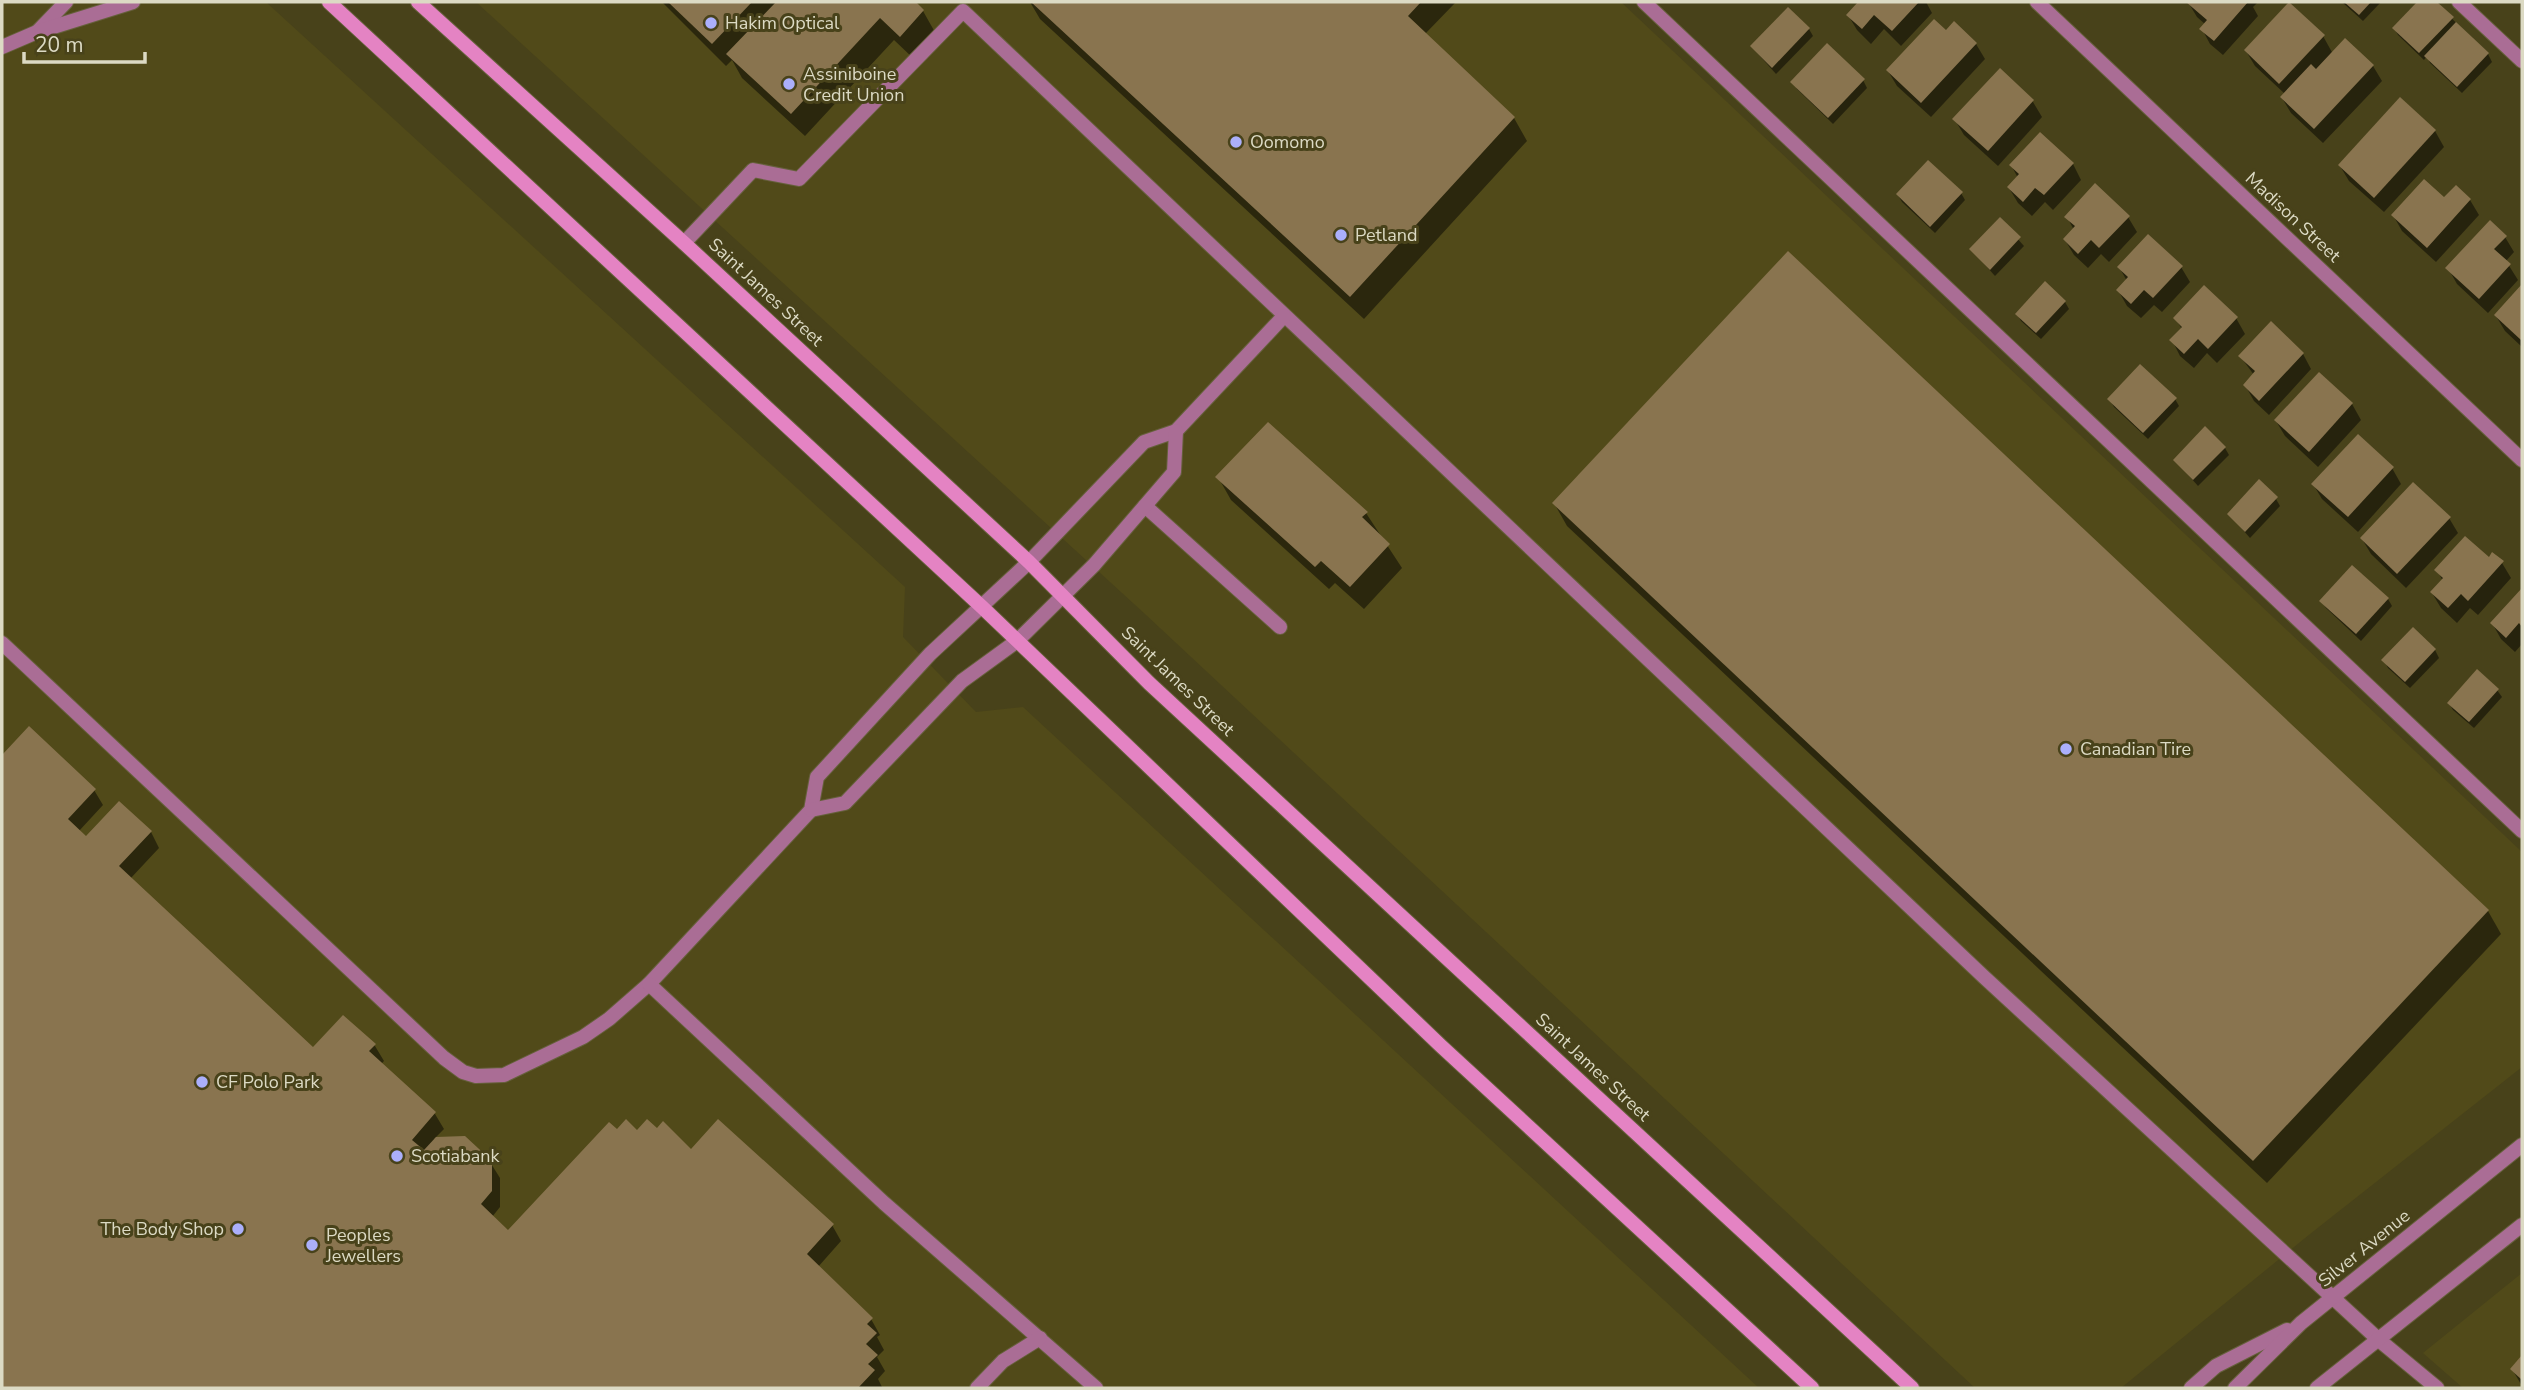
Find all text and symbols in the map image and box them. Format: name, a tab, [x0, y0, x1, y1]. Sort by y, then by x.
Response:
place label: Hakim Optical	[725, 11, 840, 35]
marker: Hakim Optical	[703, 15, 719, 31]
scale bar	[24, 21, 145, 65]
text: 20 m	[35, 31, 84, 59]
place label: Assiniboine Credit Union	[803, 62, 904, 107]
marker: Assiniboine Credit Union	[781, 76, 797, 92]
place label: Oomomo	[1250, 130, 1325, 154]
marker: Oomomo	[1228, 134, 1244, 150]
street label: Madison Street	[2240, 167, 2346, 268]
place label: Petland	[1355, 223, 1417, 247]
marker: Petland	[1333, 227, 1349, 243]
street label: Saint James Street	[703, 233, 829, 352]
street label: Saint James Street	[1116, 621, 1240, 742]
place label: Canadian Tire	[2080, 737, 2191, 761]
marker: Canadian Tire	[2058, 741, 2074, 757]
street label: Saint James Street	[1530, 1008, 1656, 1127]
place label: CF Polo Park	[216, 1070, 320, 1094]
marker: CF Polo Park	[194, 1074, 210, 1090]
place label: Scotiabank	[411, 1144, 500, 1168]
marker: Scotiabank	[389, 1148, 405, 1164]
street label: Silver Avenue	[2313, 1204, 2415, 1292]
place label: The Body Shop	[100, 1217, 224, 1241]
marker: The Body Shop	[230, 1221, 246, 1237]
place label: Peoples Jewellers	[325, 1223, 401, 1268]
marker: Peoples Jewellers	[304, 1237, 320, 1253]

